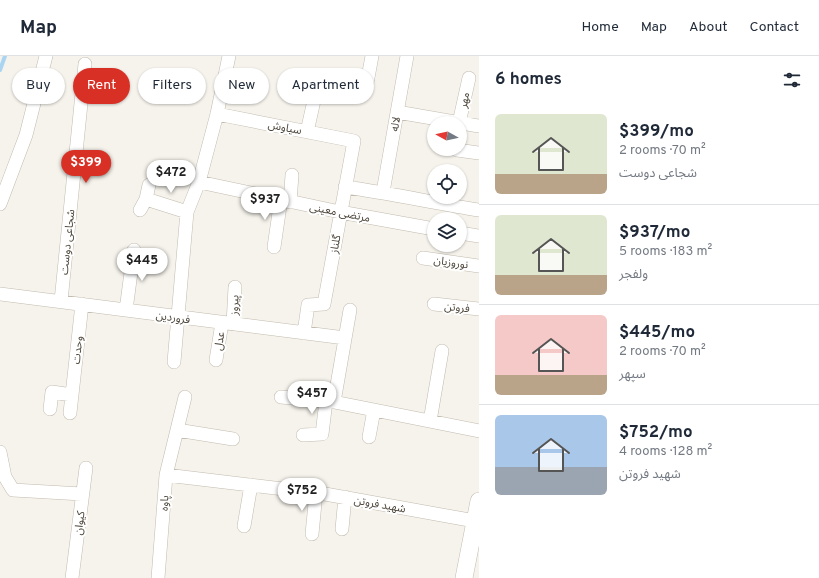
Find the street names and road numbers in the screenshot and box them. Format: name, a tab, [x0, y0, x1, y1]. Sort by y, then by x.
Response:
street label: مهر	[456, 91, 474, 110]
street label: لاله	[388, 116, 404, 133]
street label: سیاوش	[267, 118, 303, 138]
street label: مرتضی معینی	[308, 200, 372, 226]
street label: شجاعی دوست	[58, 208, 78, 276]
street label: گلناز	[327, 233, 345, 256]
street label: نوروزیان	[433, 254, 469, 272]
street label: پیروز	[227, 294, 243, 317]
street label: فروتن	[443, 300, 470, 316]
street label: فروردین	[155, 309, 191, 327]
street label: عدل	[212, 330, 228, 352]
street label: وحدت	[70, 335, 86, 365]
street label: شهید فروتن	[353, 494, 407, 516]
street label: پاوه	[157, 495, 173, 511]
street label: کیوان	[72, 510, 88, 536]

